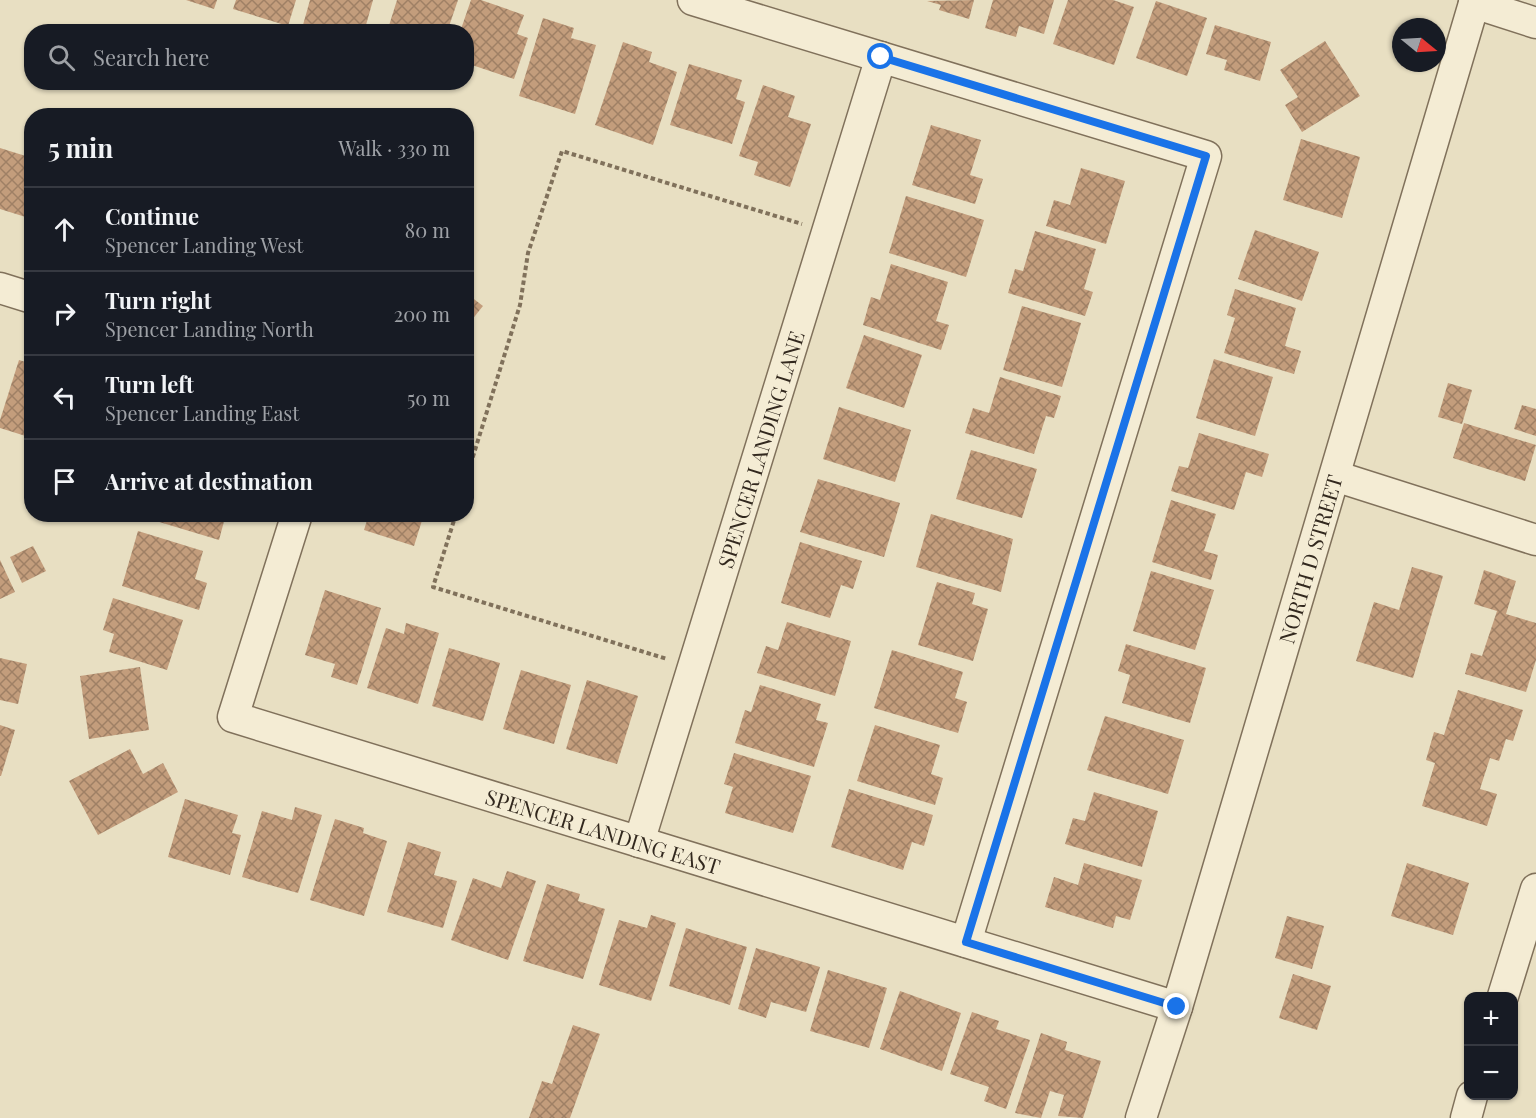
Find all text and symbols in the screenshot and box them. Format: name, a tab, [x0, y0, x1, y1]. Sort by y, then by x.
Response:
north arrow	[1392, 18, 1446, 72]
search box	[24, 24, 474, 90]
icon: search	[45, 41, 78, 74]
text: Search here	[93, 42, 209, 72]
route start	[867, 43, 893, 69]
text: 5 min	[48, 130, 113, 165]
text: Walk · 330 m	[338, 134, 450, 161]
text: Continue	[105, 201, 199, 231]
icon: ahead	[48, 213, 81, 246]
text: 80 m	[405, 216, 450, 243]
text: Spencer Landing West	[105, 231, 303, 258]
text: Turn right	[105, 285, 211, 315]
icon: right	[48, 297, 81, 330]
text: 200 m	[394, 300, 450, 327]
text: Spencer Landing North	[105, 315, 314, 342]
street label: SPENCER LANDING LANE	[710, 327, 810, 571]
text: Turn left	[105, 369, 194, 399]
icon: left	[48, 381, 81, 414]
text: 50 m	[407, 384, 450, 411]
text: Spencer Landing East	[105, 399, 299, 426]
icon: arrive	[48, 465, 81, 498]
text: Arrive at destination	[105, 466, 313, 496]
street label: NORTH D STREET	[1271, 471, 1348, 647]
street label: SPENCER LANDING EAST	[482, 781, 724, 880]
map controls	[1464, 992, 1518, 1100]
button: +	[1464, 992, 1518, 1046]
route end	[1163, 993, 1189, 1019]
button: −	[1464, 1046, 1518, 1100]

